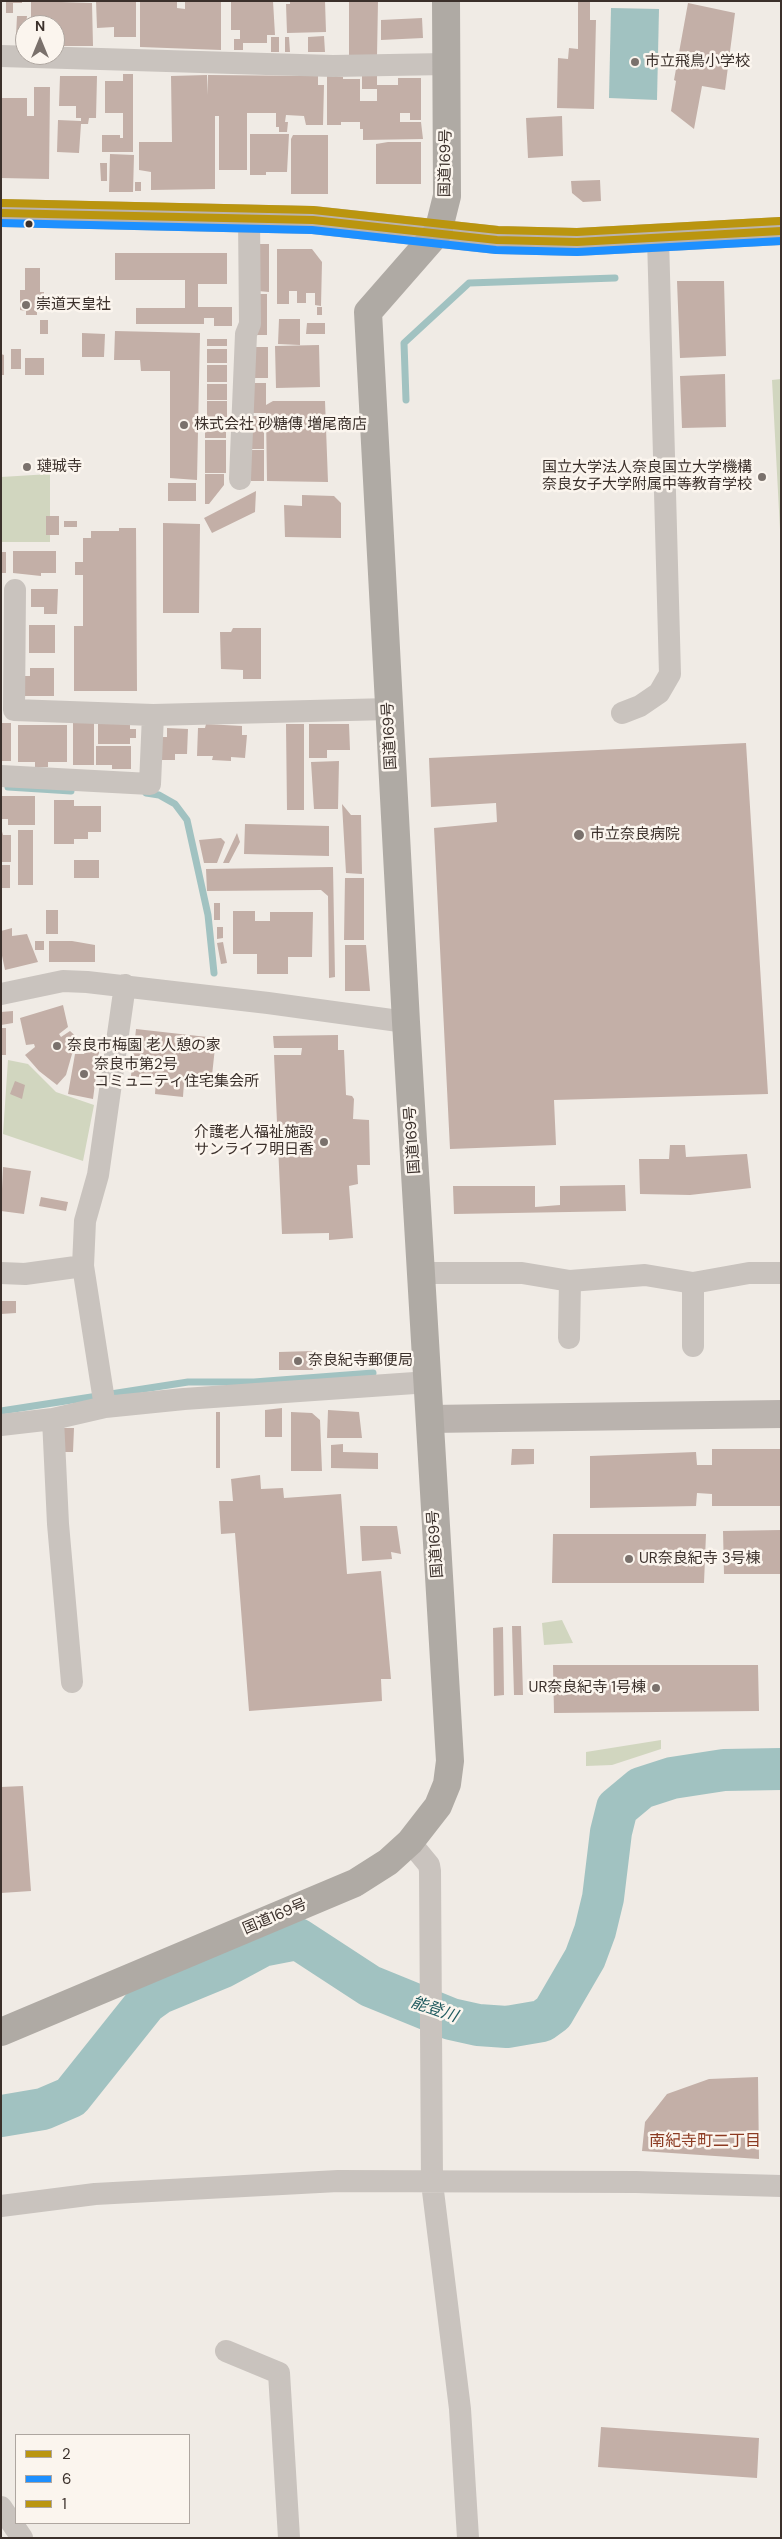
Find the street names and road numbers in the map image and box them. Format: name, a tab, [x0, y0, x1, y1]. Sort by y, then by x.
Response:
street label: 国道169号	[436, 129, 456, 197]
street label: 国道169号	[379, 701, 401, 771]
street label: 国道169号	[402, 1105, 424, 1175]
street label: 国道169号	[425, 1509, 447, 1579]
street label: 国道169号	[240, 1895, 310, 1939]

